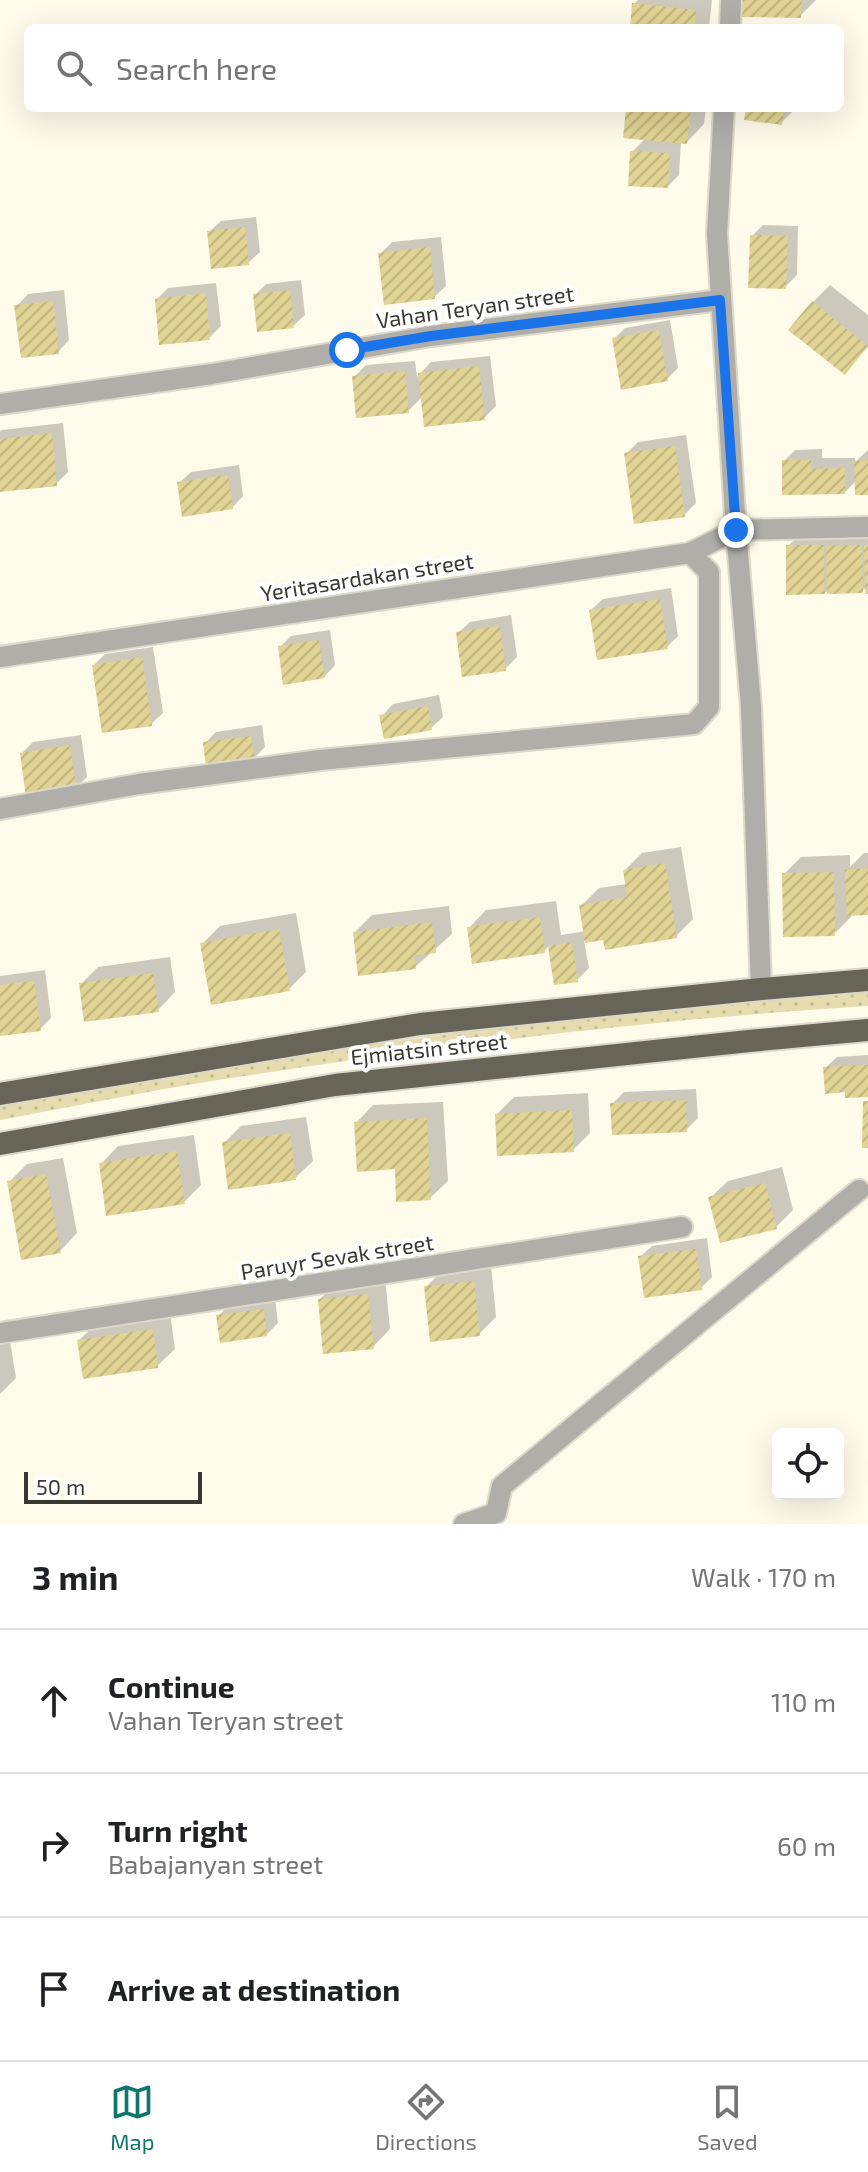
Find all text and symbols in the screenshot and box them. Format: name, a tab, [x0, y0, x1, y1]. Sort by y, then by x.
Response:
search box	[24, 24, 844, 112]
icon: search	[52, 46, 96, 90]
text: Search here	[116, 50, 277, 86]
street label: Vahan Teryan street	[374, 279, 575, 333]
route start	[329, 332, 365, 368]
route end	[718, 512, 754, 548]
street label: Yeritasardakan street	[259, 546, 475, 606]
street label: Ejmiatsin street	[349, 1027, 509, 1070]
street label: Paruyr Sevak street	[239, 1228, 435, 1284]
map controls	[772, 1428, 844, 1500]
button: locate	[772, 1428, 844, 1500]
scale bar	[24, 1468, 202, 1504]
text: 50 m	[36, 1473, 85, 1499]
text: 3 min	[32, 1556, 118, 1597]
text: Walk · 170 m	[691, 1561, 836, 1592]
text: Continue	[108, 1668, 235, 1704]
icon: ahead	[32, 1679, 76, 1723]
text: 110 m	[771, 1686, 836, 1717]
text: Vahan Teryan street	[108, 1704, 343, 1735]
text: Turn right	[108, 1812, 248, 1848]
icon: right	[32, 1823, 76, 1867]
text: 60 m	[777, 1830, 836, 1861]
text: Babajanyan street	[108, 1848, 323, 1879]
icon: arrive	[32, 1967, 76, 2011]
text: Arrive at destination	[108, 1971, 400, 2007]
tab: Map	[110, 2080, 154, 2154]
tab: Directions	[375, 2080, 477, 2154]
tab: Saved	[697, 2080, 758, 2154]

